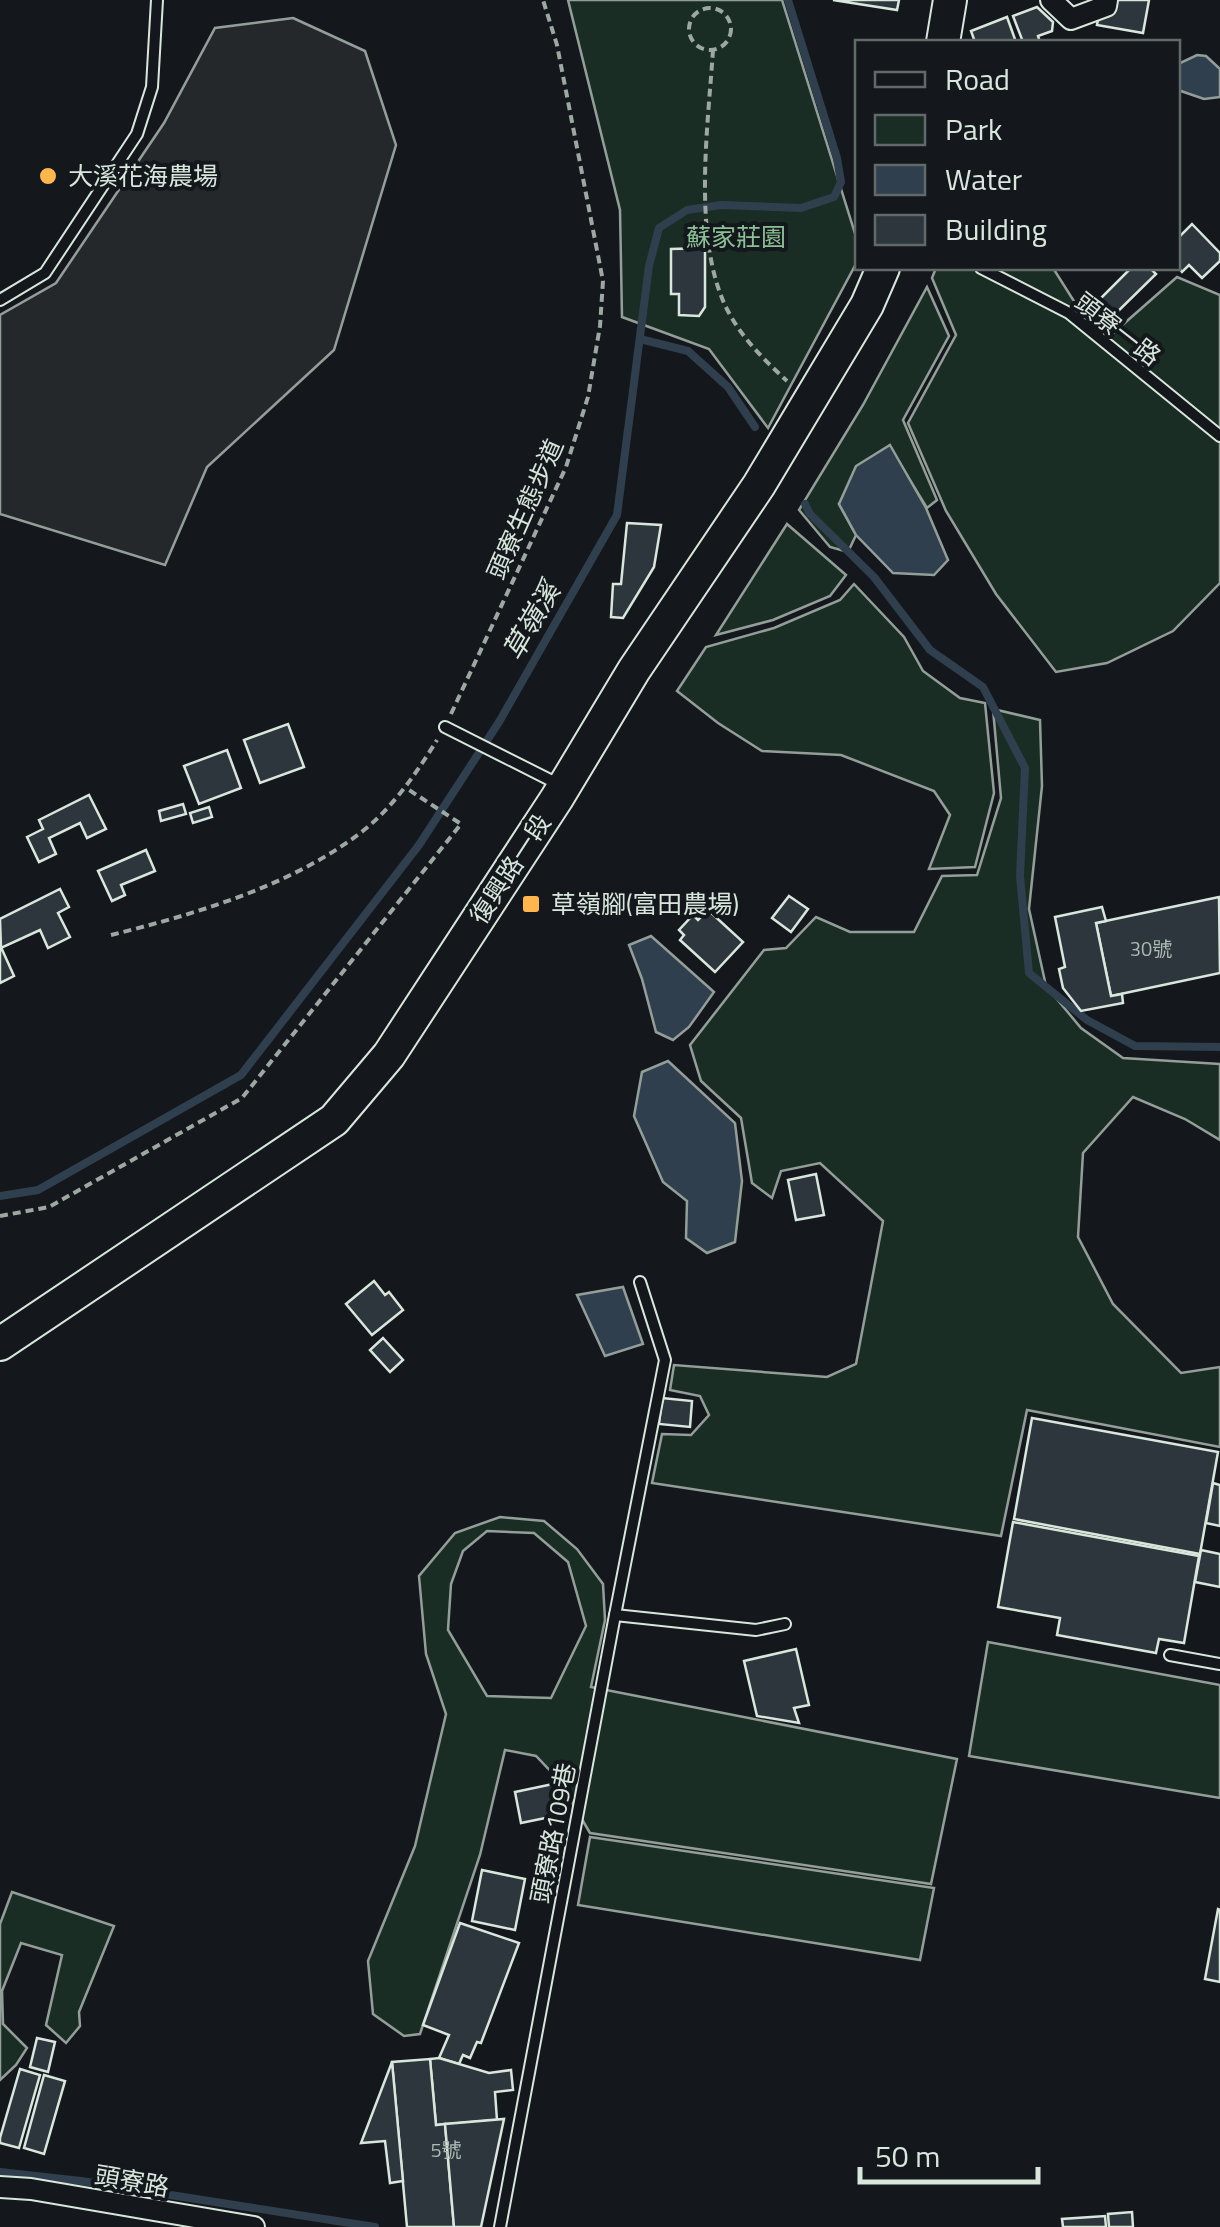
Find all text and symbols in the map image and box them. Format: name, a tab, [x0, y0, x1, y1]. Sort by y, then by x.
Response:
legend	[855, 40, 1180, 270]
text: Road	[945, 56, 1010, 102]
text: Park	[945, 106, 1002, 152]
text: Water	[945, 156, 1022, 202]
place label: 大溪花海農場	[68, 157, 218, 195]
marker: 大溪花海農場	[37, 165, 59, 187]
text: Building	[945, 206, 1047, 252]
park label: 蘇家莊園	[686, 218, 786, 256]
street label: 頭寮一路	[1067, 283, 1169, 375]
street label: 頭寮生態步道	[477, 433, 573, 585]
water label: 草嶺溪	[491, 570, 572, 668]
street label: 復興路一段	[460, 806, 560, 932]
place label: 草嶺腳(富田農場)	[551, 885, 739, 923]
marker: 草嶺腳(富田農場)	[520, 893, 542, 915]
house number: 30號	[1130, 933, 1172, 964]
street label: 頭寮路109巷	[521, 1760, 585, 1906]
scale bar	[860, 2122, 1038, 2184]
text: 50 m	[875, 2133, 940, 2179]
house number: 5號	[430, 2134, 462, 2165]
street label: 頭寮路	[92, 2156, 172, 2206]

